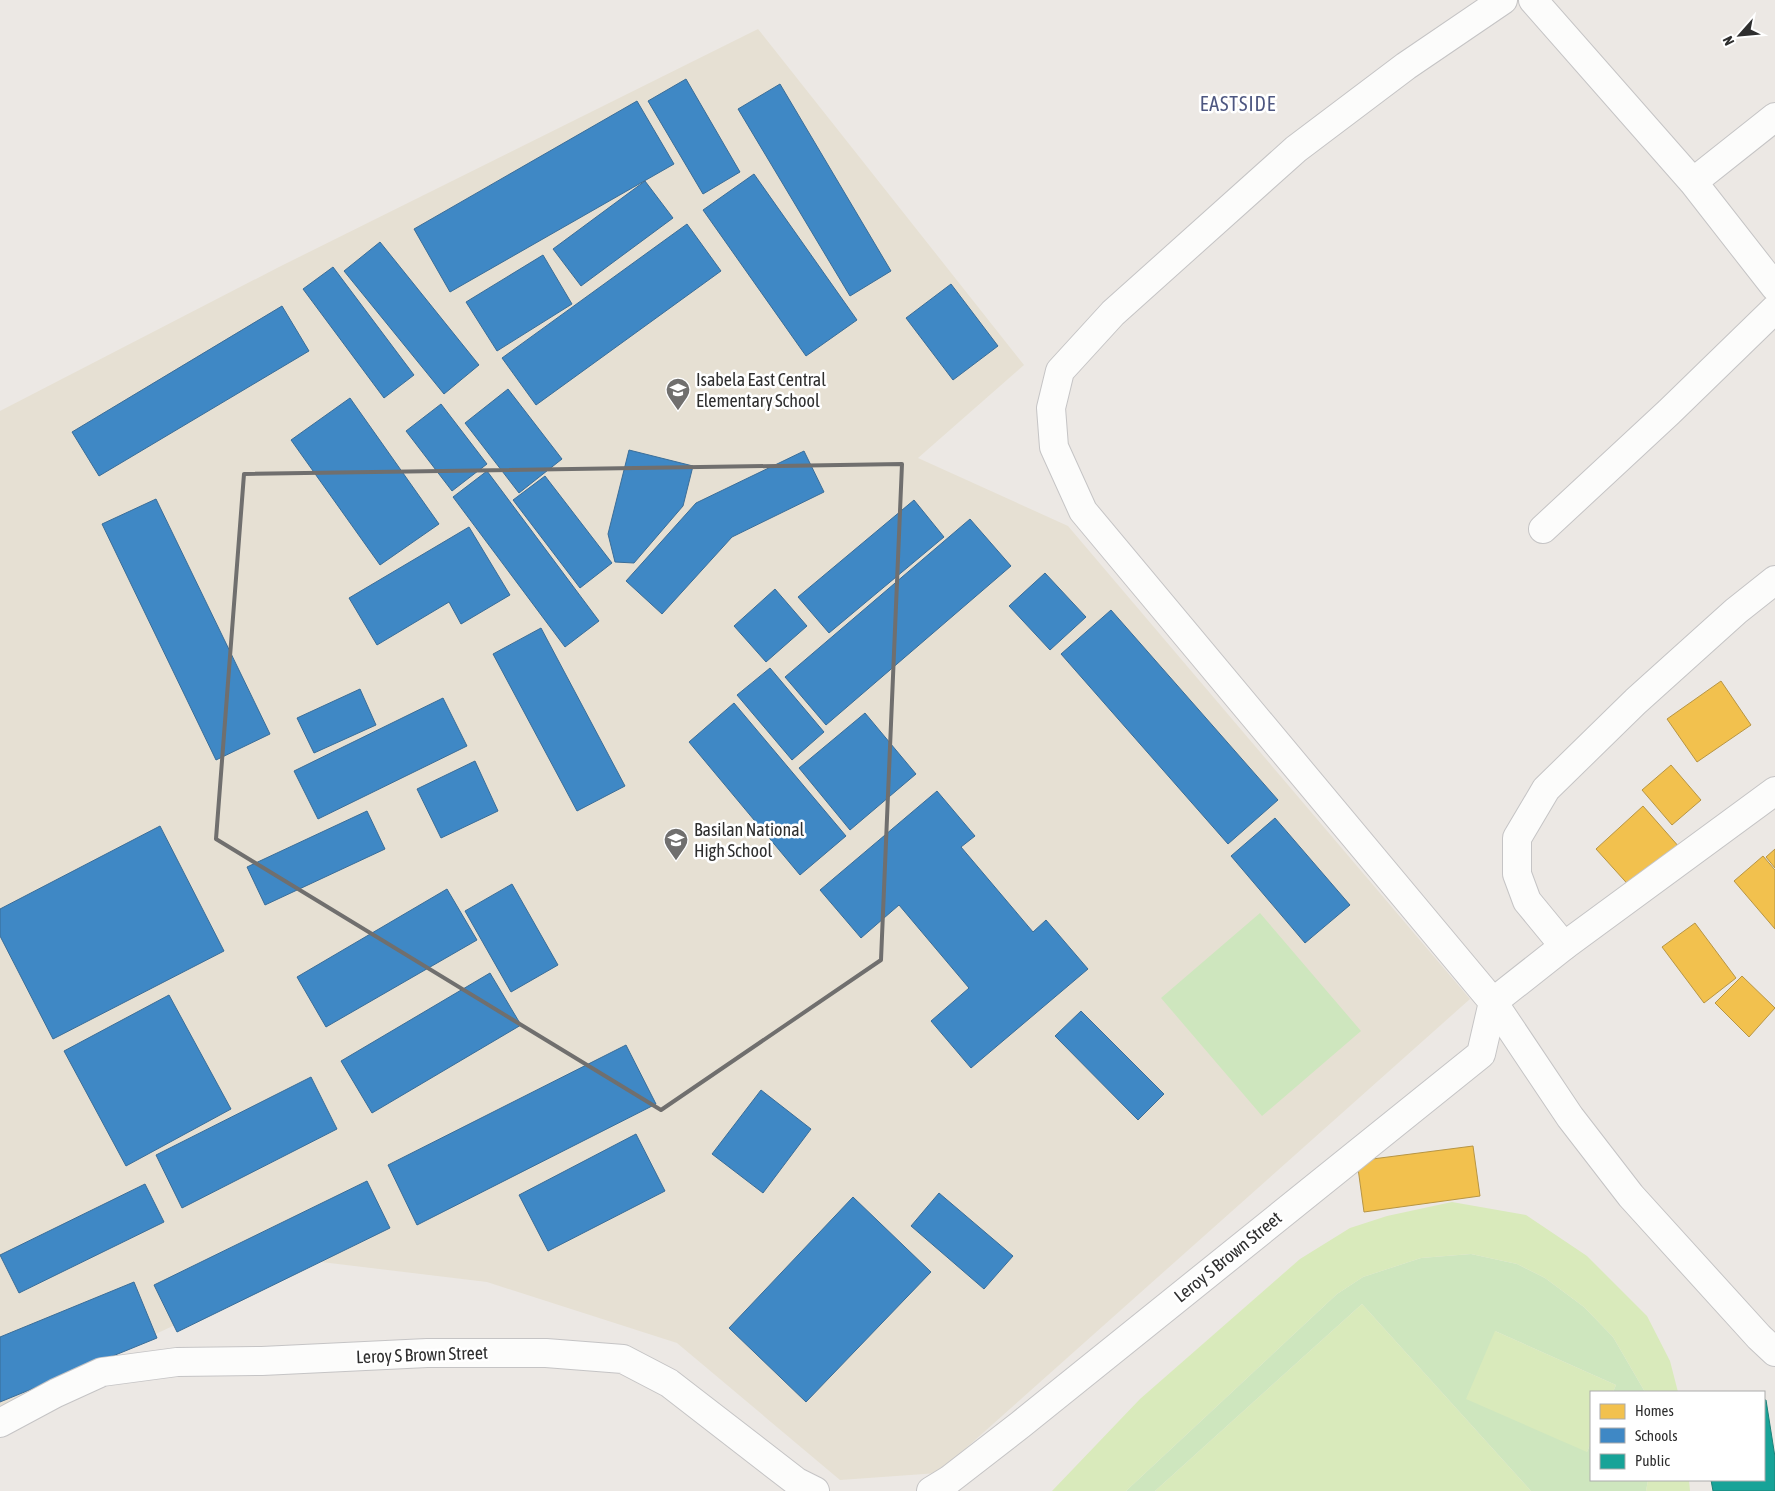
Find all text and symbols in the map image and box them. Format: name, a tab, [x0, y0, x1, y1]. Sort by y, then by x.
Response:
north arrow	[1715, 10, 1765, 60]
text: N	[1719, 34, 1737, 48]
district label: EASTSIDE	[1200, 92, 1276, 115]
place label: Isabela East Central Elementary School	[696, 369, 826, 411]
school or university icon: Isabela East Central Elementary School	[665, 377, 691, 411]
place label: Basilan National High School	[694, 819, 805, 861]
school or university icon: Basilan National High School	[663, 827, 689, 861]
street label: Leroy S Brown Street	[1170, 1207, 1286, 1306]
street label: Leroy S Brown Street	[356, 1342, 488, 1367]
legend	[1590, 1391, 1765, 1481]
text: Homes	[1635, 1402, 1674, 1419]
text: Schools	[1635, 1427, 1678, 1444]
text: Public	[1635, 1452, 1670, 1469]

